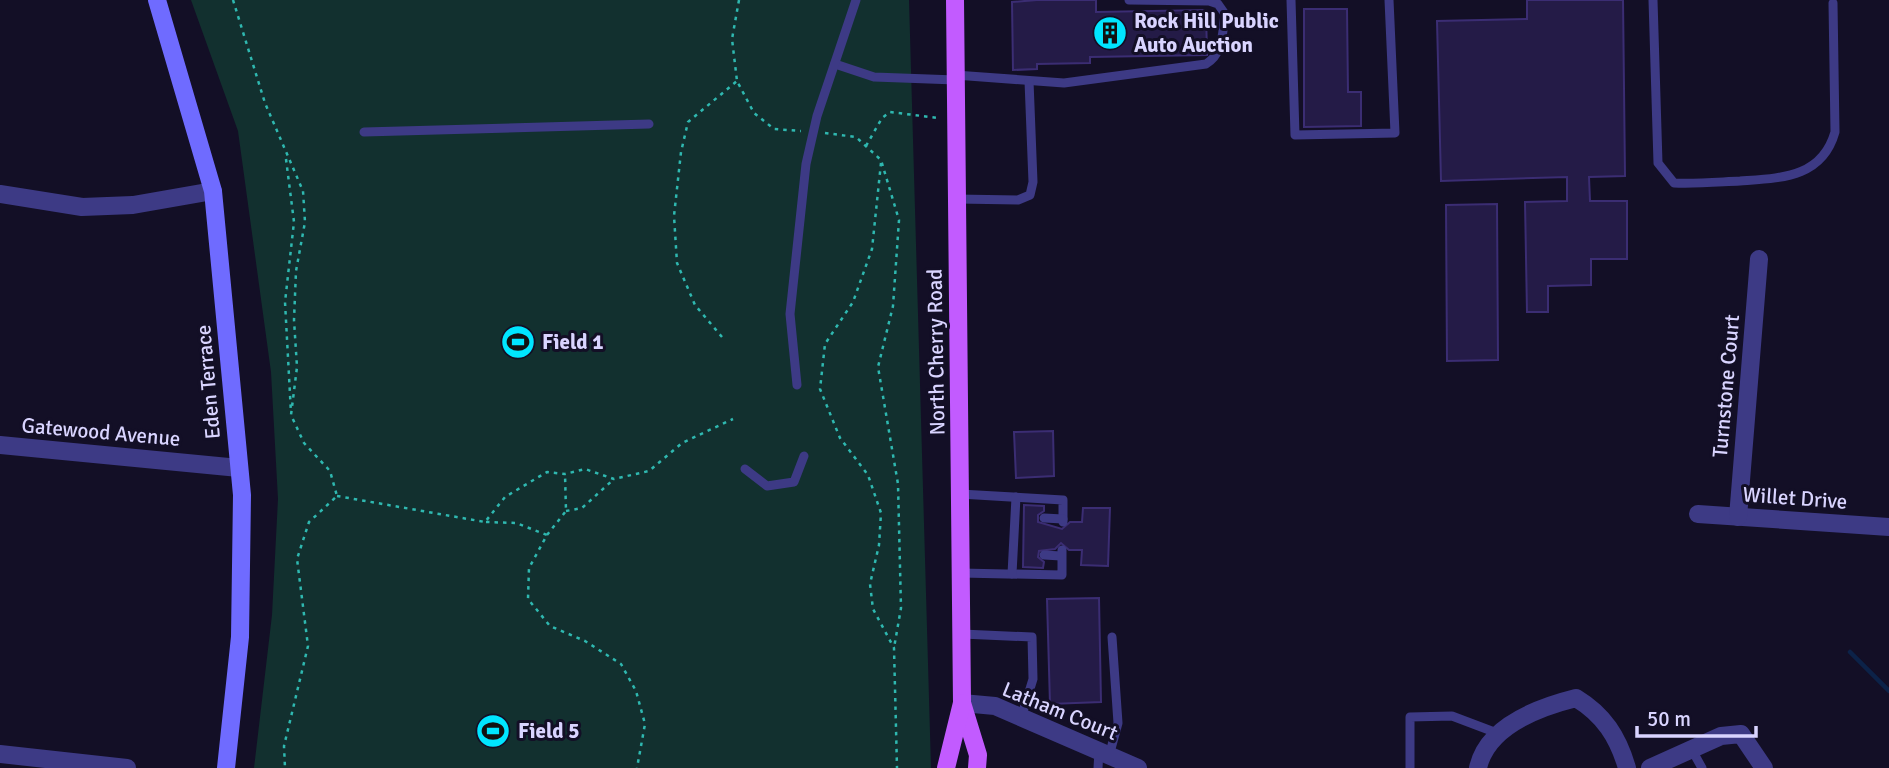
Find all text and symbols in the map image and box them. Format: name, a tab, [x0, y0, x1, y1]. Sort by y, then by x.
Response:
place label: Rock Hill Public Auto Auction	[1134, 8, 1279, 58]
building icon: Rock Hill Public Auto Auction	[1091, 14, 1129, 52]
street label: North Cherry Road	[922, 268, 950, 436]
street label: Turnstone Court	[1707, 313, 1745, 459]
sports icon: Field 1	[499, 323, 537, 361]
street label: Eden Terrace	[190, 324, 226, 440]
place label: Field 1	[542, 329, 604, 355]
street label: Gatewood Avenue	[20, 412, 182, 452]
street label: Willet Drive	[1742, 481, 1848, 515]
street label: Latham Court	[998, 676, 1122, 746]
scale bar	[1637, 694, 1756, 738]
text: 50 m	[1647, 706, 1691, 732]
sports icon: Field 5	[474, 712, 512, 750]
place label: Field 5	[518, 718, 580, 744]

